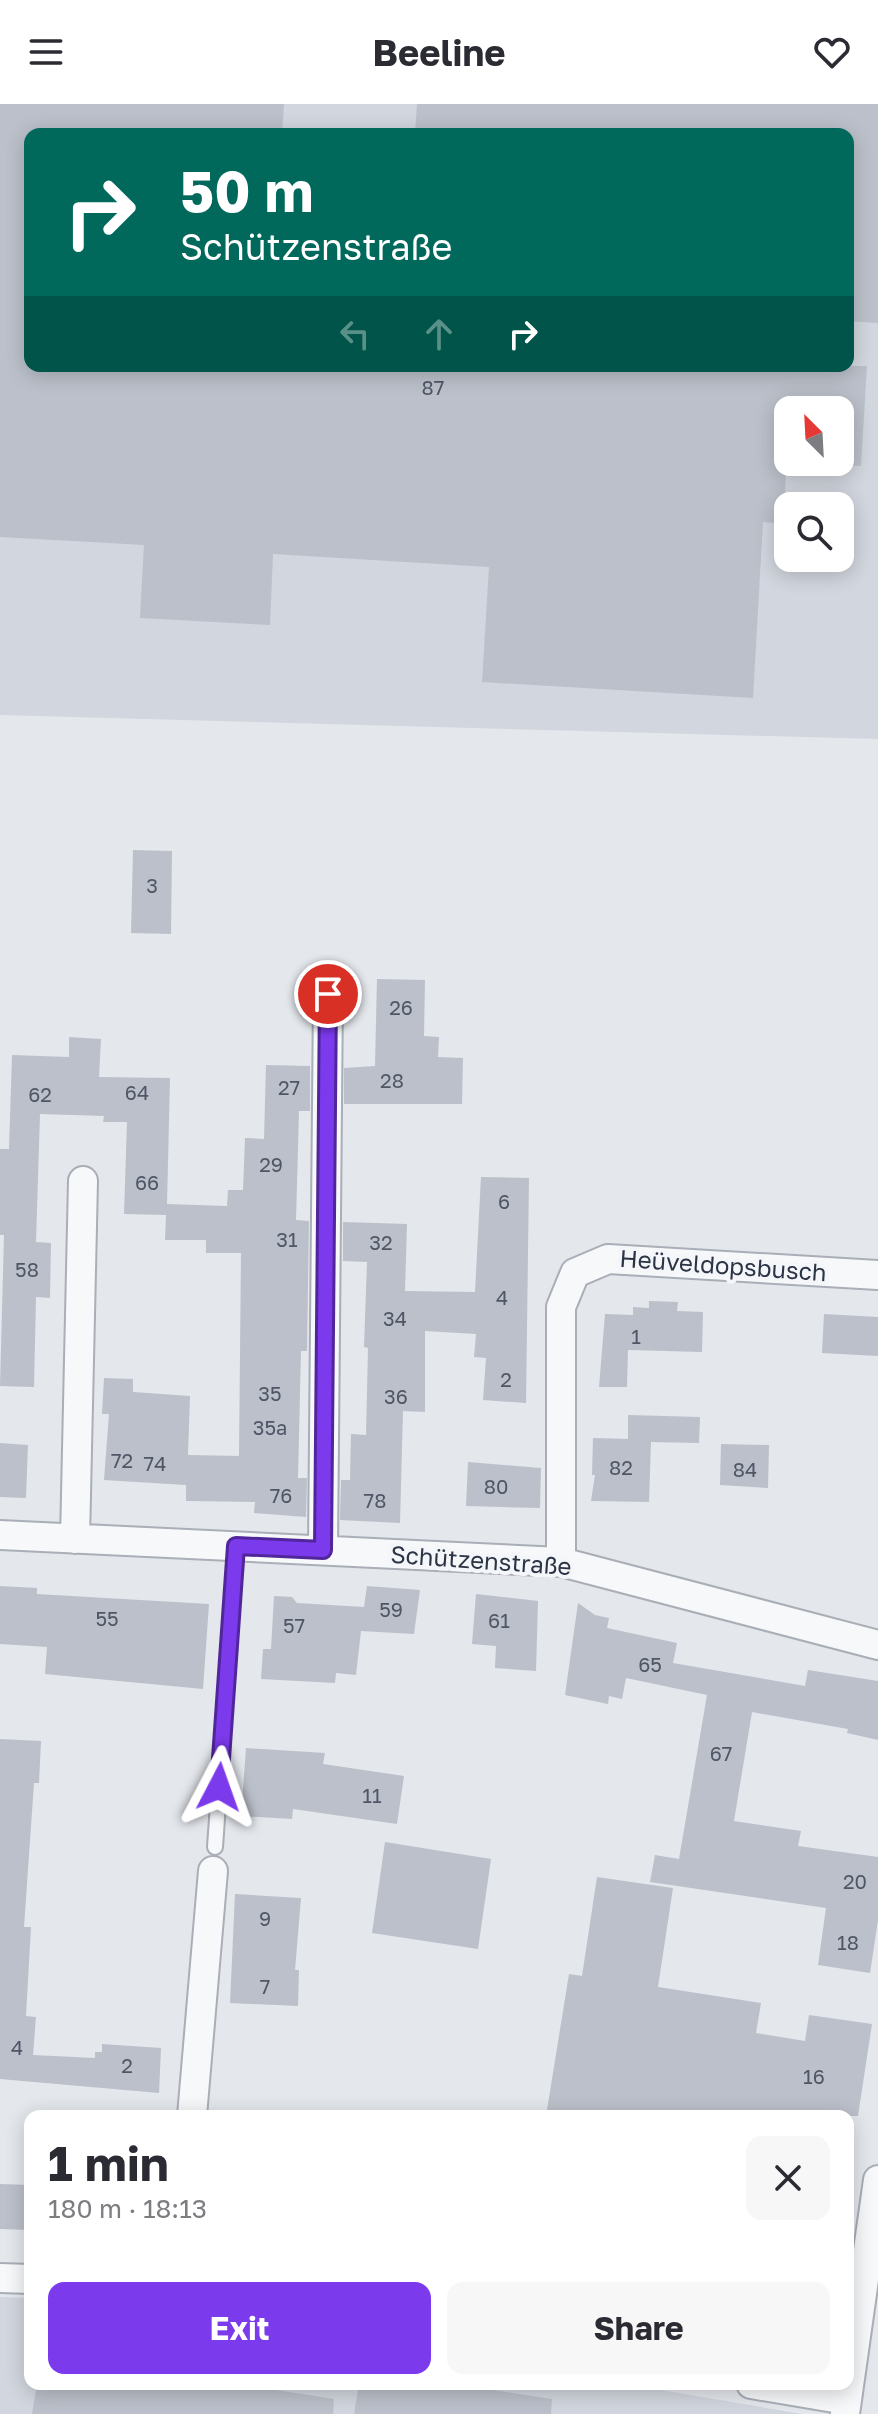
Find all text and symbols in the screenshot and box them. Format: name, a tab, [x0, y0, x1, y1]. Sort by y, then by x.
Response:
icon: menu	[24, 30, 68, 74]
icon: heart	[810, 30, 854, 74]
text: Beeline	[373, 31, 505, 74]
text: 50 m	[180, 157, 314, 224]
icon: right	[48, 160, 152, 264]
text: Schützenstraße	[180, 225, 452, 268]
icon: left	[333, 312, 377, 356]
icon: ahead	[417, 312, 461, 356]
icon: right	[501, 312, 545, 356]
house number: 87	[422, 375, 444, 399]
north arrow	[774, 396, 854, 476]
map controls	[774, 396, 854, 572]
button: search	[774, 492, 854, 572]
house number: 3	[146, 873, 158, 897]
pin	[294, 960, 362, 1028]
icon: arrive	[306, 972, 350, 1016]
house number: 26	[389, 995, 413, 1019]
house number: 28	[380, 1068, 404, 1092]
house number: 27	[278, 1075, 300, 1099]
house number: 64	[125, 1080, 149, 1104]
house number: 62	[28, 1082, 52, 1106]
house number: 29	[259, 1152, 283, 1176]
house number: 66	[135, 1170, 159, 1194]
house number: 6	[498, 1189, 510, 1213]
house number: 31	[276, 1227, 298, 1251]
house number: 32	[369, 1230, 393, 1254]
street label: Heüveldopsbusch	[619, 1243, 828, 1286]
house number: 58	[15, 1257, 39, 1281]
house number: 4	[496, 1285, 508, 1309]
house number: 34	[383, 1306, 407, 1330]
house number: 1	[631, 1324, 641, 1348]
house number: 2	[500, 1367, 512, 1391]
house number: 35	[258, 1381, 282, 1405]
house number: 36	[384, 1384, 408, 1408]
house number: 35a	[253, 1415, 287, 1439]
house number: 72	[111, 1448, 133, 1472]
house number: 74	[144, 1451, 166, 1475]
house number: 82	[609, 1455, 633, 1479]
house number: 84	[733, 1457, 757, 1481]
house number: 80	[484, 1474, 508, 1498]
house number: 76	[270, 1483, 292, 1507]
house number: 78	[364, 1488, 386, 1512]
street label: Schützenstraße	[390, 1539, 573, 1580]
house number: 59	[379, 1597, 403, 1621]
house number: 55	[95, 1606, 119, 1630]
house number: 61	[488, 1608, 510, 1632]
house number: 57	[283, 1613, 305, 1637]
house number: 65	[638, 1652, 662, 1676]
house number: 67	[710, 1741, 732, 1765]
position arrow	[177, 1745, 261, 1829]
house number: 11	[362, 1783, 382, 1807]
house number: 20	[843, 1869, 867, 1893]
house number: 9	[259, 1906, 271, 1930]
house number: 18	[837, 1930, 859, 1954]
house number: 7	[260, 1974, 270, 1998]
house number: 4	[11, 2035, 23, 2059]
house number: 2	[121, 2053, 133, 2077]
house number: 16	[803, 2064, 825, 2088]
text: 1 min	[48, 2134, 169, 2192]
button: close	[746, 2136, 830, 2220]
text: 180 m · 18:13	[48, 2193, 207, 2224]
button: Exit	[48, 2282, 431, 2374]
button: Share	[447, 2282, 830, 2374]

